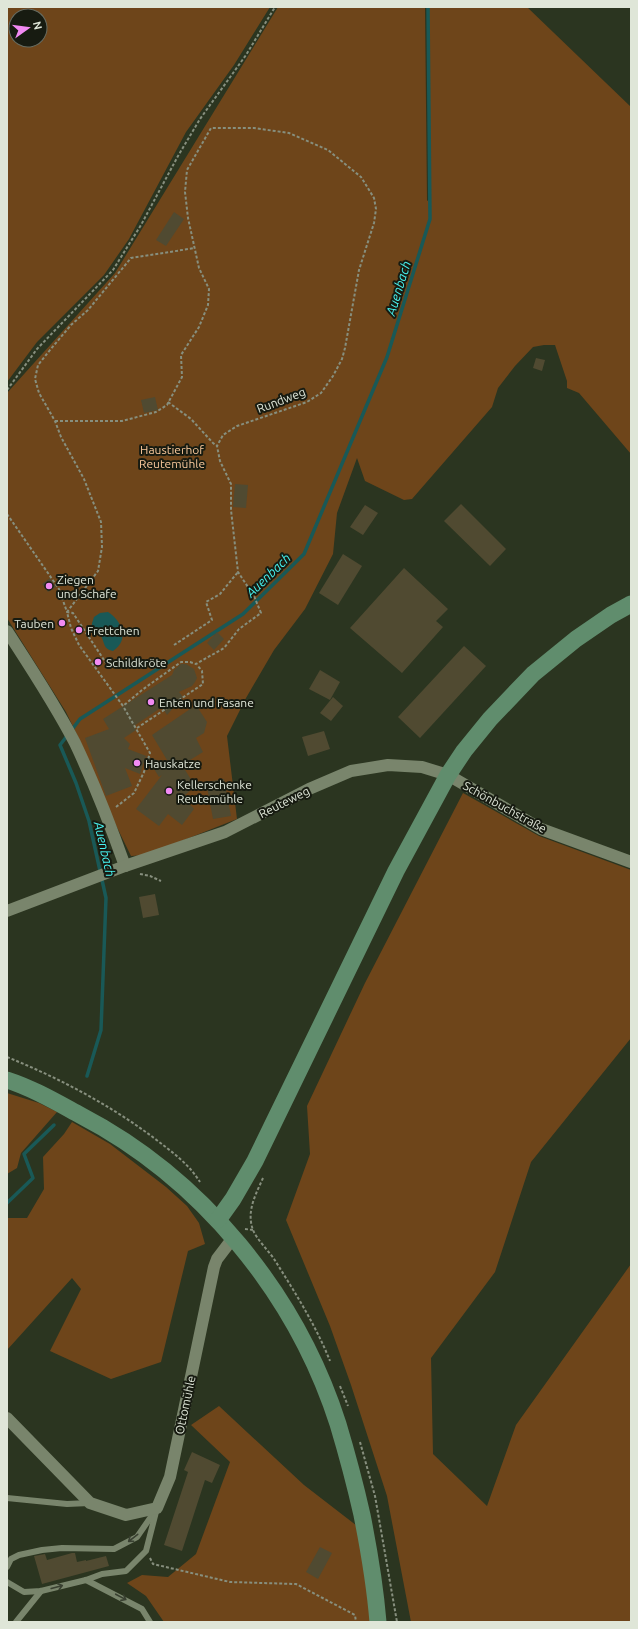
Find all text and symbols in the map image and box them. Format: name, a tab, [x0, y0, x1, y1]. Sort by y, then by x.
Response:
north arrow	[8, 8, 48, 48]
text: N	[31, 20, 45, 31]
water label: Auenbach	[383, 259, 413, 318]
street label: Rundweg	[255, 385, 307, 415]
park label: Haustierhof Reutemühle	[139, 443, 205, 470]
water label: Auenbach	[242, 550, 293, 600]
place label: Ziegen und Schafe	[57, 573, 117, 600]
marker: Ziegen und Schafe	[44, 581, 54, 591]
place label: Tauben	[14, 617, 54, 630]
marker: Tauben	[57, 618, 67, 628]
place label: Frettchen	[87, 624, 140, 637]
marker: Frettchen	[74, 625, 84, 635]
place label: Schildkröte	[106, 656, 167, 669]
marker: Schildkröte	[93, 657, 103, 667]
place label: Enten und Fasane	[159, 696, 254, 709]
marker: Enten und Fasane	[146, 697, 156, 707]
place label: Hauskatze	[145, 757, 201, 770]
marker: Hauskatze	[132, 758, 142, 768]
place label: Kellerschenke Reutemühle	[177, 778, 252, 805]
street label: Schönbuchstraße	[461, 779, 549, 835]
street label: Reuteweg	[257, 784, 311, 820]
marker: Kellerschenke Reutemühle	[164, 786, 174, 796]
water label: Auenbach	[92, 819, 118, 878]
street label: Ottomühle	[172, 1375, 198, 1435]
one-way arrow	[127, 1534, 138, 1543]
one-way arrow	[50, 1583, 63, 1590]
one-way arrow	[115, 1594, 127, 1601]

